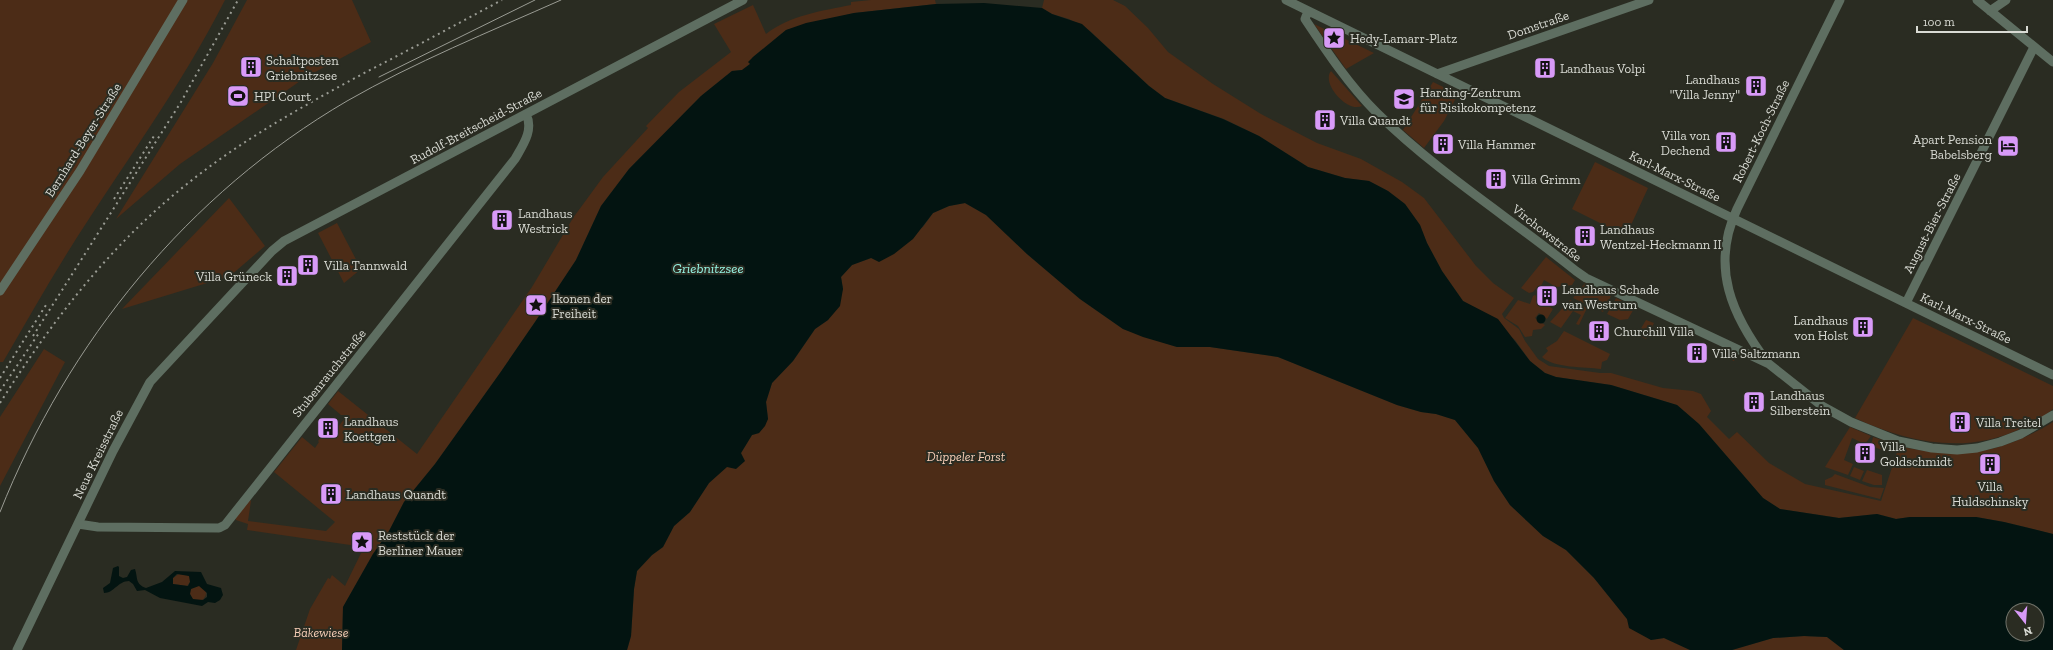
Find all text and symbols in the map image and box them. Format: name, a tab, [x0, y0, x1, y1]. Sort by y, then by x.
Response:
street label: Domstraße	[1505, 8, 1571, 42]
scale bar	[1917, 8, 2027, 34]
text: 100 m	[1923, 15, 1955, 29]
place icon: Hedy-Lamarr-Platz	[1321, 25, 1347, 51]
place label: Hedy-Lamarr-Platz	[1350, 31, 1457, 46]
place label: Schaltposten Griebnitzsee	[266, 53, 339, 83]
building icon: Schaltposten Griebnitzsee	[238, 54, 264, 80]
building icon: Landhaus Volpi	[1532, 55, 1558, 81]
place label: Landhaus Volpi	[1560, 61, 1646, 76]
place label: Landhaus "Villa Jenny"	[1670, 72, 1740, 102]
building icon: Landhaus "Villa Jenny"	[1743, 73, 1769, 99]
street label: Robert-Koch-Straße	[1730, 77, 1792, 185]
street label: Bernhard-Beyer-Straße	[42, 80, 124, 200]
sports icon: HPI Court	[225, 83, 251, 109]
street label: Rudolf-Breitscheid-Straße	[408, 85, 544, 167]
place label: Harding-Zentrum für Risikokompetenz	[1420, 85, 1536, 115]
school or university icon: Harding-Zentrum für Risikokompetenz	[1391, 86, 1417, 112]
place label: HPI Court	[254, 89, 311, 104]
building icon: Villa Quandt	[1312, 107, 1338, 133]
place label: Villa Quandt	[1339, 113, 1411, 128]
place label: Villa von Dechend	[1661, 128, 1711, 158]
building icon: Villa von Dechend	[1713, 129, 1739, 155]
building icon: Villa Hammer	[1430, 131, 1456, 157]
place label: Apart Pension Babelsberg	[1913, 132, 1993, 162]
hotel icon: Apart Pension Babelsberg	[1995, 133, 2021, 159]
place label: Villa Hammer	[1457, 137, 1536, 152]
street label: Karl-Marx-Straße	[1627, 147, 1723, 205]
building icon: Villa Grimm	[1483, 166, 1509, 192]
street label: August-Bier-Straße	[1900, 170, 1964, 276]
place label: Villa Grimm	[1511, 172, 1581, 187]
street label: Virchowstraße	[1509, 201, 1585, 265]
place label: Landhaus Westrick	[518, 206, 573, 236]
building icon: Landhaus Westrick	[489, 207, 515, 233]
place label: Landhaus Wentzel-Heckmann II	[1600, 222, 1722, 252]
building icon: Landhaus Wentzel-Heckmann II	[1572, 223, 1598, 249]
building icon: Villa Tannwald	[295, 252, 321, 278]
place label: Villa Tannwald	[323, 258, 407, 273]
water label: Griebnitzsee	[672, 260, 744, 277]
building icon: Villa Grüneck	[274, 263, 300, 289]
place label: Villa Grüneck	[195, 269, 272, 284]
place label: Landhaus Schade van Westrum	[1562, 282, 1659, 312]
building icon: Landhaus Schade van Westrum	[1534, 283, 1560, 309]
street label: Karl-Marx-Straße	[1918, 289, 2014, 347]
place label: Ikonen der Freiheit	[552, 291, 612, 321]
place icon: Ikonen der Freiheit	[523, 292, 549, 318]
place label: Landhaus von Holst	[1794, 313, 1848, 343]
building icon: Landhaus von Holst	[1850, 314, 1876, 340]
building icon: Churchill Villa	[1586, 318, 1612, 344]
place label: Churchill Villa	[1614, 324, 1695, 339]
street label: Stubenrauchstraße	[289, 326, 369, 420]
building icon: Villa Saltzmann	[1684, 340, 1710, 366]
place label: Villa Saltzmann	[1711, 346, 1800, 361]
place label: Landhaus Silberstein	[1770, 388, 1831, 418]
building icon: Landhaus Silberstein	[1741, 389, 1767, 415]
street label: Neue Kreisstraße	[70, 407, 126, 501]
building icon: Villa Treitel	[1947, 409, 1973, 435]
place label: Landhaus Koettgen	[344, 414, 399, 444]
building icon: Landhaus Koettgen	[315, 415, 341, 441]
place label: Villa Treitel	[1975, 415, 2042, 430]
place label: Villa Goldschmidt	[1879, 439, 1952, 469]
building icon: Villa Goldschmidt	[1852, 440, 1878, 466]
park label: Düppeler Forst	[927, 449, 1006, 464]
building icon: Villa Huldschinsky	[1977, 451, 2003, 477]
place label: Villa Huldschinsky	[1952, 479, 2029, 509]
building icon: Landhaus Quandt	[318, 481, 344, 507]
place label: Landhaus Quandt	[346, 487, 446, 502]
place label: Reststück der Berliner Mauer	[378, 528, 463, 558]
place icon: Reststück der Berliner Mauer	[349, 529, 375, 555]
north arrow	[2005, 602, 2045, 642]
text: N	[2021, 624, 2034, 639]
park label: Bäkewiese	[294, 625, 349, 640]

